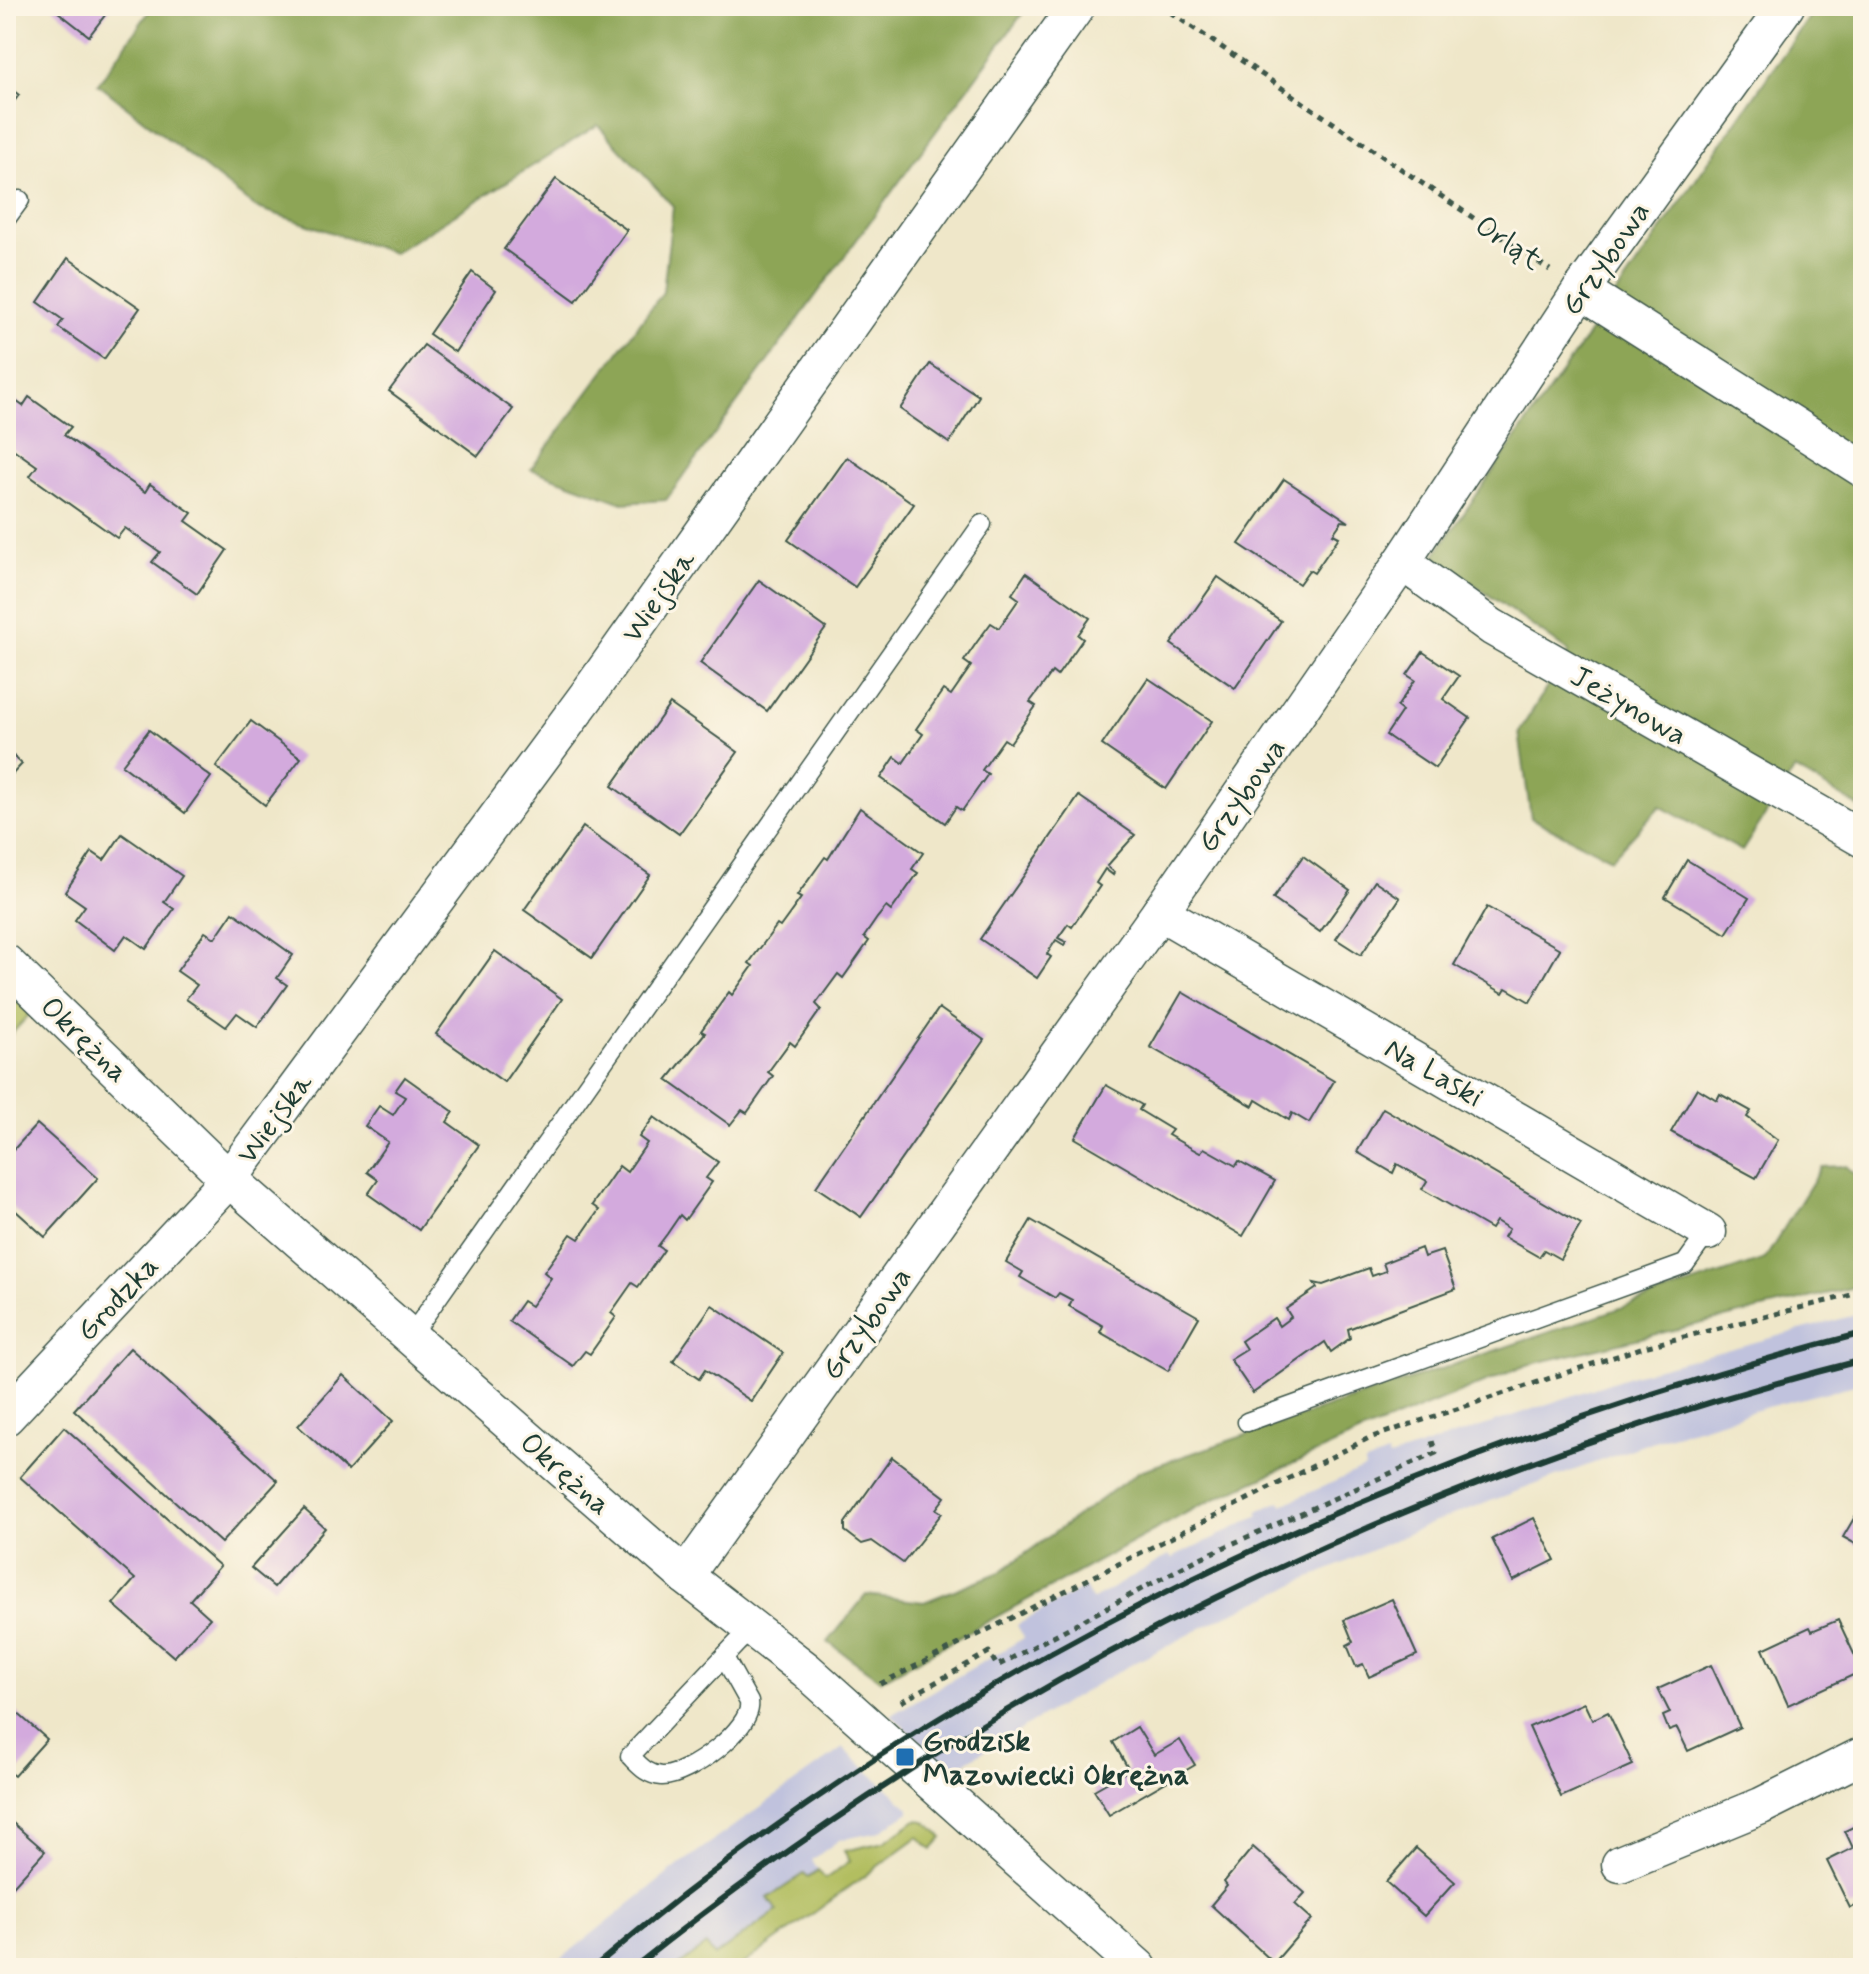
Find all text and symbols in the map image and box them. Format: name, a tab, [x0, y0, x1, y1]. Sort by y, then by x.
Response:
street label: Grzybowa	[1553, 194, 1660, 324]
street label: Orląt	[1467, 207, 1549, 280]
street label: Wiejska	[613, 542, 706, 651]
street label: Jeżynowa	[1563, 657, 1694, 755]
street label: Grzybowa	[1189, 731, 1296, 861]
street label: Okrężna	[31, 988, 136, 1092]
street label: Na Laski	[1377, 1030, 1490, 1117]
street label: Wiejska	[228, 1065, 323, 1172]
street label: Grodzka	[68, 1248, 168, 1350]
street label: Grzybowa	[813, 1260, 921, 1388]
street label: Okrężna	[511, 1424, 619, 1524]
place label: Grodzisk Mazowiecki Okrężna	[923, 1722, 1189, 1795]
marker: Grodzisk Mazowiecki Okrężna	[894, 1746, 916, 1768]

